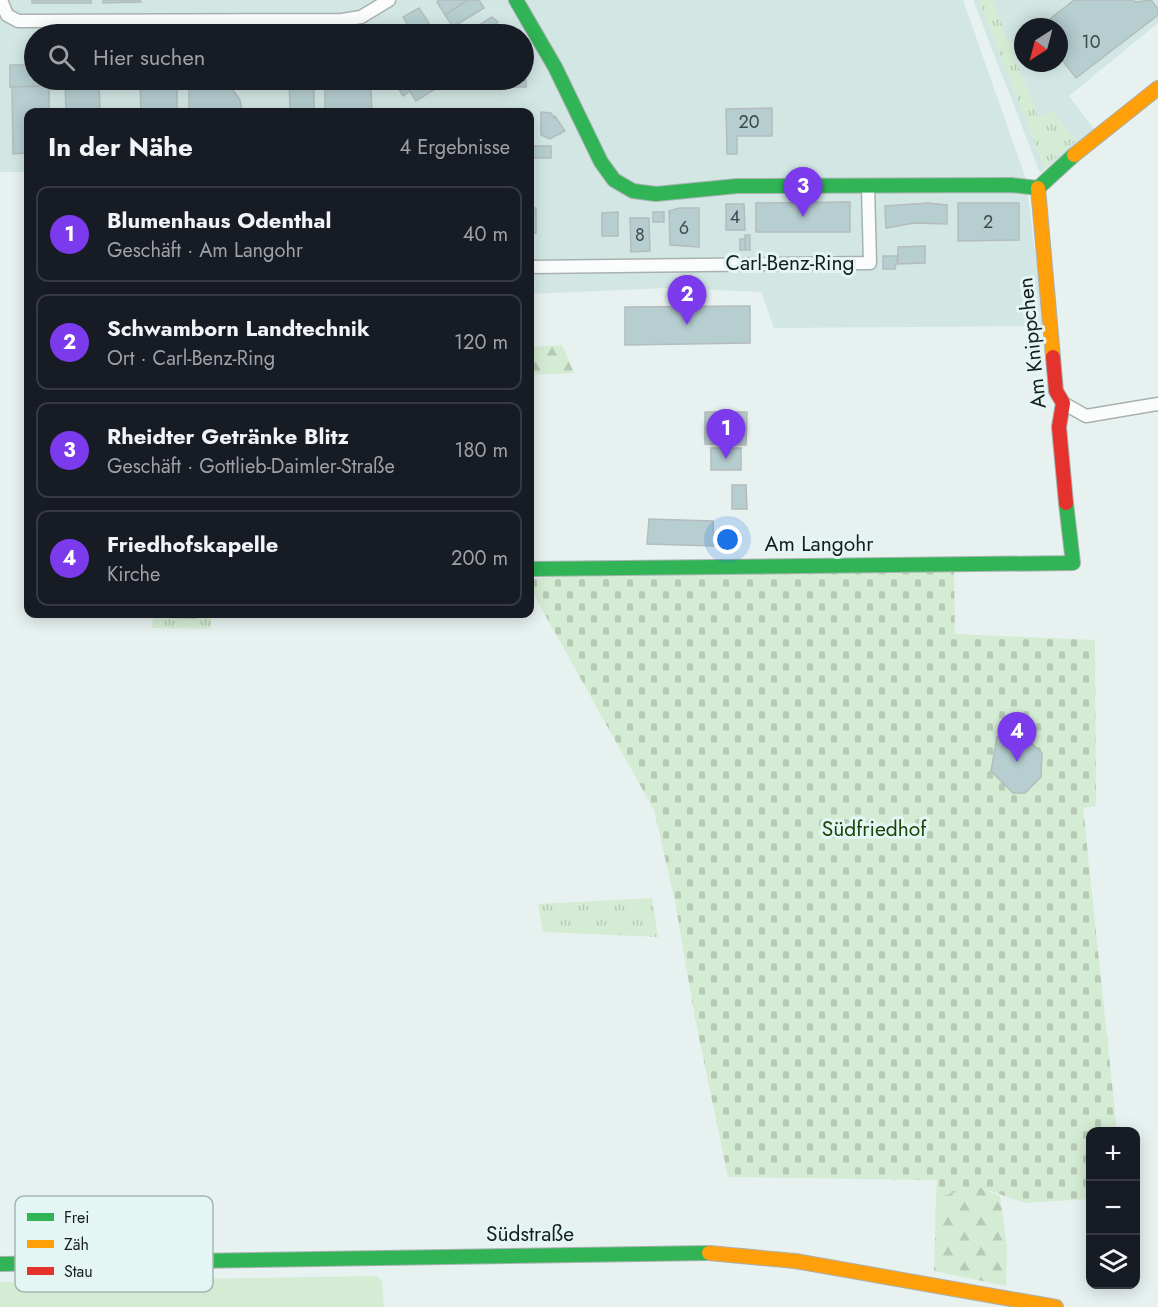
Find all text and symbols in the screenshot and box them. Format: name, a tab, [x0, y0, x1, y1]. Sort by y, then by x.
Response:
north arrow	[1014, 18, 1068, 72]
search box	[24, 24, 534, 90]
house number: 10	[1082, 29, 1101, 55]
icon: search	[45, 41, 78, 74]
text: Hier suchen	[93, 41, 205, 73]
house number: 20	[738, 109, 760, 135]
text: In der Nähe	[48, 128, 193, 166]
text: 4 Ergebnisse	[400, 133, 510, 162]
pin: 3	[784, 168, 822, 217]
text: Blumenhaus Odenthal	[107, 204, 331, 236]
house number: 4	[730, 204, 740, 230]
house number: 2	[983, 209, 993, 235]
house number: 6	[679, 215, 689, 241]
text: 1	[64, 220, 75, 249]
text: 40 m	[463, 220, 508, 249]
house number: 8	[635, 222, 645, 248]
text: Geschäft · Am Langohr	[107, 236, 303, 265]
street label: Carl-Benz-Ring	[726, 248, 854, 278]
pin: 2	[668, 276, 706, 325]
street label: Am Knippchen	[1010, 276, 1054, 410]
text: Schwamborn Landtechnik	[107, 312, 370, 344]
text: 2	[63, 328, 76, 357]
text: 120 m	[454, 328, 508, 357]
text: Ort · Carl-Benz-Ring	[107, 344, 275, 373]
pin: 1	[706, 410, 746, 459]
text: Rheidter Getränke Blitz	[107, 420, 349, 452]
text: 3	[63, 436, 76, 465]
text: 180 m	[454, 436, 508, 465]
text: Geschäft · Gottlieb-Daimler-Straße	[107, 452, 395, 481]
your location	[713, 525, 742, 554]
text: Friedhofskapelle	[107, 528, 278, 560]
street label: Am Langohr	[765, 529, 874, 559]
text: 4	[63, 544, 76, 573]
text: 200 m	[451, 544, 508, 573]
text: Kirche	[107, 560, 160, 589]
pin: 4	[998, 712, 1036, 762]
park label: Südfriedhof	[822, 814, 927, 844]
map controls	[1086, 1127, 1140, 1289]
button: +	[1086, 1127, 1140, 1181]
button: −	[1086, 1181, 1140, 1235]
legend	[15, 1196, 213, 1292]
text: Frei	[64, 1206, 89, 1229]
street label: Südstraße	[486, 1219, 574, 1249]
text: Zäh	[64, 1233, 89, 1256]
button: layers	[1086, 1235, 1140, 1289]
text: Stau	[64, 1260, 93, 1283]

